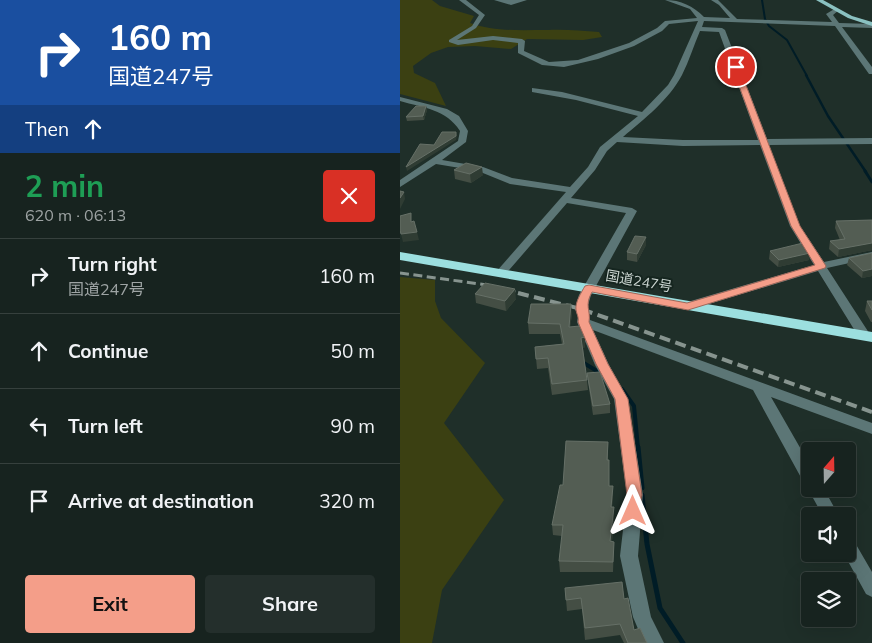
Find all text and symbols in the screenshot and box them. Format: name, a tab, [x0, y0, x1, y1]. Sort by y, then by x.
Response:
text: 160 m	[108, 15, 212, 59]
icon: right	[25, 20, 90, 85]
pin	[715, 46, 757, 88]
icon: arrive	[722, 53, 750, 81]
text: 国道247号	[108, 62, 214, 90]
icon: ahead	[79, 115, 107, 143]
text: Then	[25, 117, 69, 141]
text: 2 min	[25, 167, 104, 205]
button: close	[323, 170, 375, 222]
text: 620 m · 06:13	[25, 205, 126, 225]
text: Turn right	[68, 252, 157, 276]
icon: right	[25, 262, 53, 290]
text: 160 m	[319, 264, 375, 288]
street label: 国道247号	[604, 266, 674, 296]
text: 国道247号	[68, 279, 145, 299]
icon: ahead	[25, 337, 53, 365]
text: Continue	[68, 339, 148, 363]
text: 50 m	[331, 339, 375, 363]
icon: left	[25, 412, 53, 440]
text: Turn left	[68, 414, 143, 438]
text: 90 m	[331, 414, 375, 438]
north arrow	[801, 442, 856, 498]
map controls	[801, 442, 856, 627]
position arrow	[606, 484, 658, 536]
icon: arrive	[25, 487, 53, 515]
text: Arrive at destination	[68, 489, 254, 513]
text: 320 m	[319, 489, 375, 513]
button: sound	[801, 507, 856, 562]
button: layers	[801, 572, 856, 627]
button: Exit	[25, 575, 195, 633]
button: Share	[205, 575, 375, 633]

